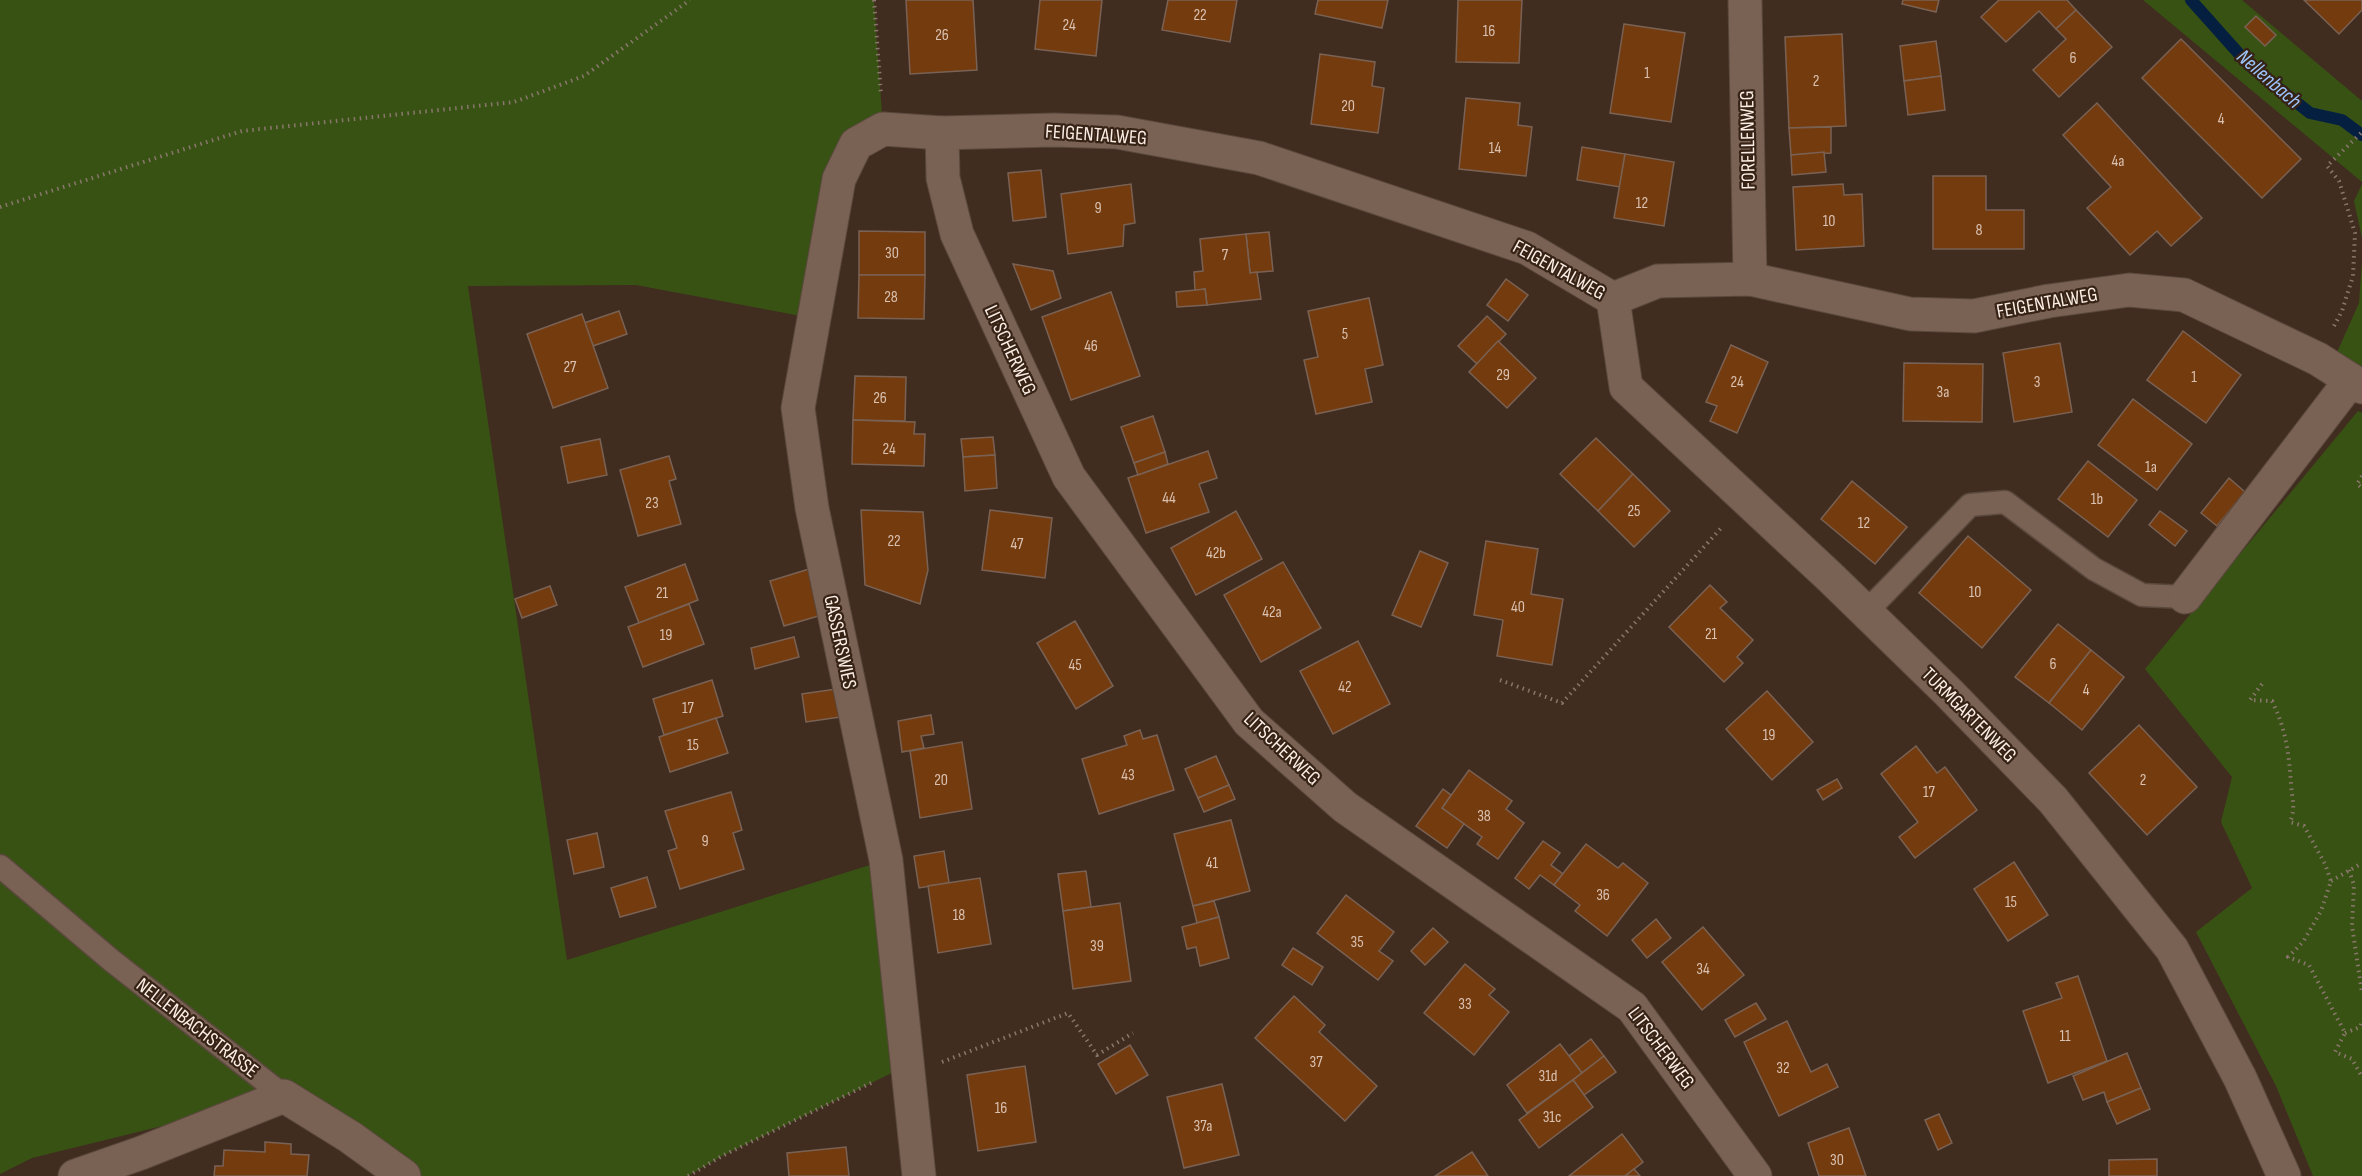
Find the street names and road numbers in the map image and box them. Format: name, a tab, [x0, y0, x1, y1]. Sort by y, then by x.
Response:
street label: FORELLENWEG	[1735, 90, 1761, 190]
street label: FEIGENTALWEG	[1044, 119, 1148, 151]
street label: FEIGENTALWEG	[1509, 235, 1609, 305]
street label: FEIGENTALWEG	[1995, 282, 2099, 324]
street label: LITSCHERWEG	[979, 301, 1041, 399]
street label: GASSERSWIES	[818, 593, 862, 691]
street label: TURMGARTENWEG	[1917, 663, 2021, 767]
street label: LITSCHERWEG	[1239, 707, 1325, 791]
street label: NELLENBACHSTRASSE	[131, 973, 263, 1083]
street label: LITSCHERWEG	[1622, 1002, 1700, 1094]

